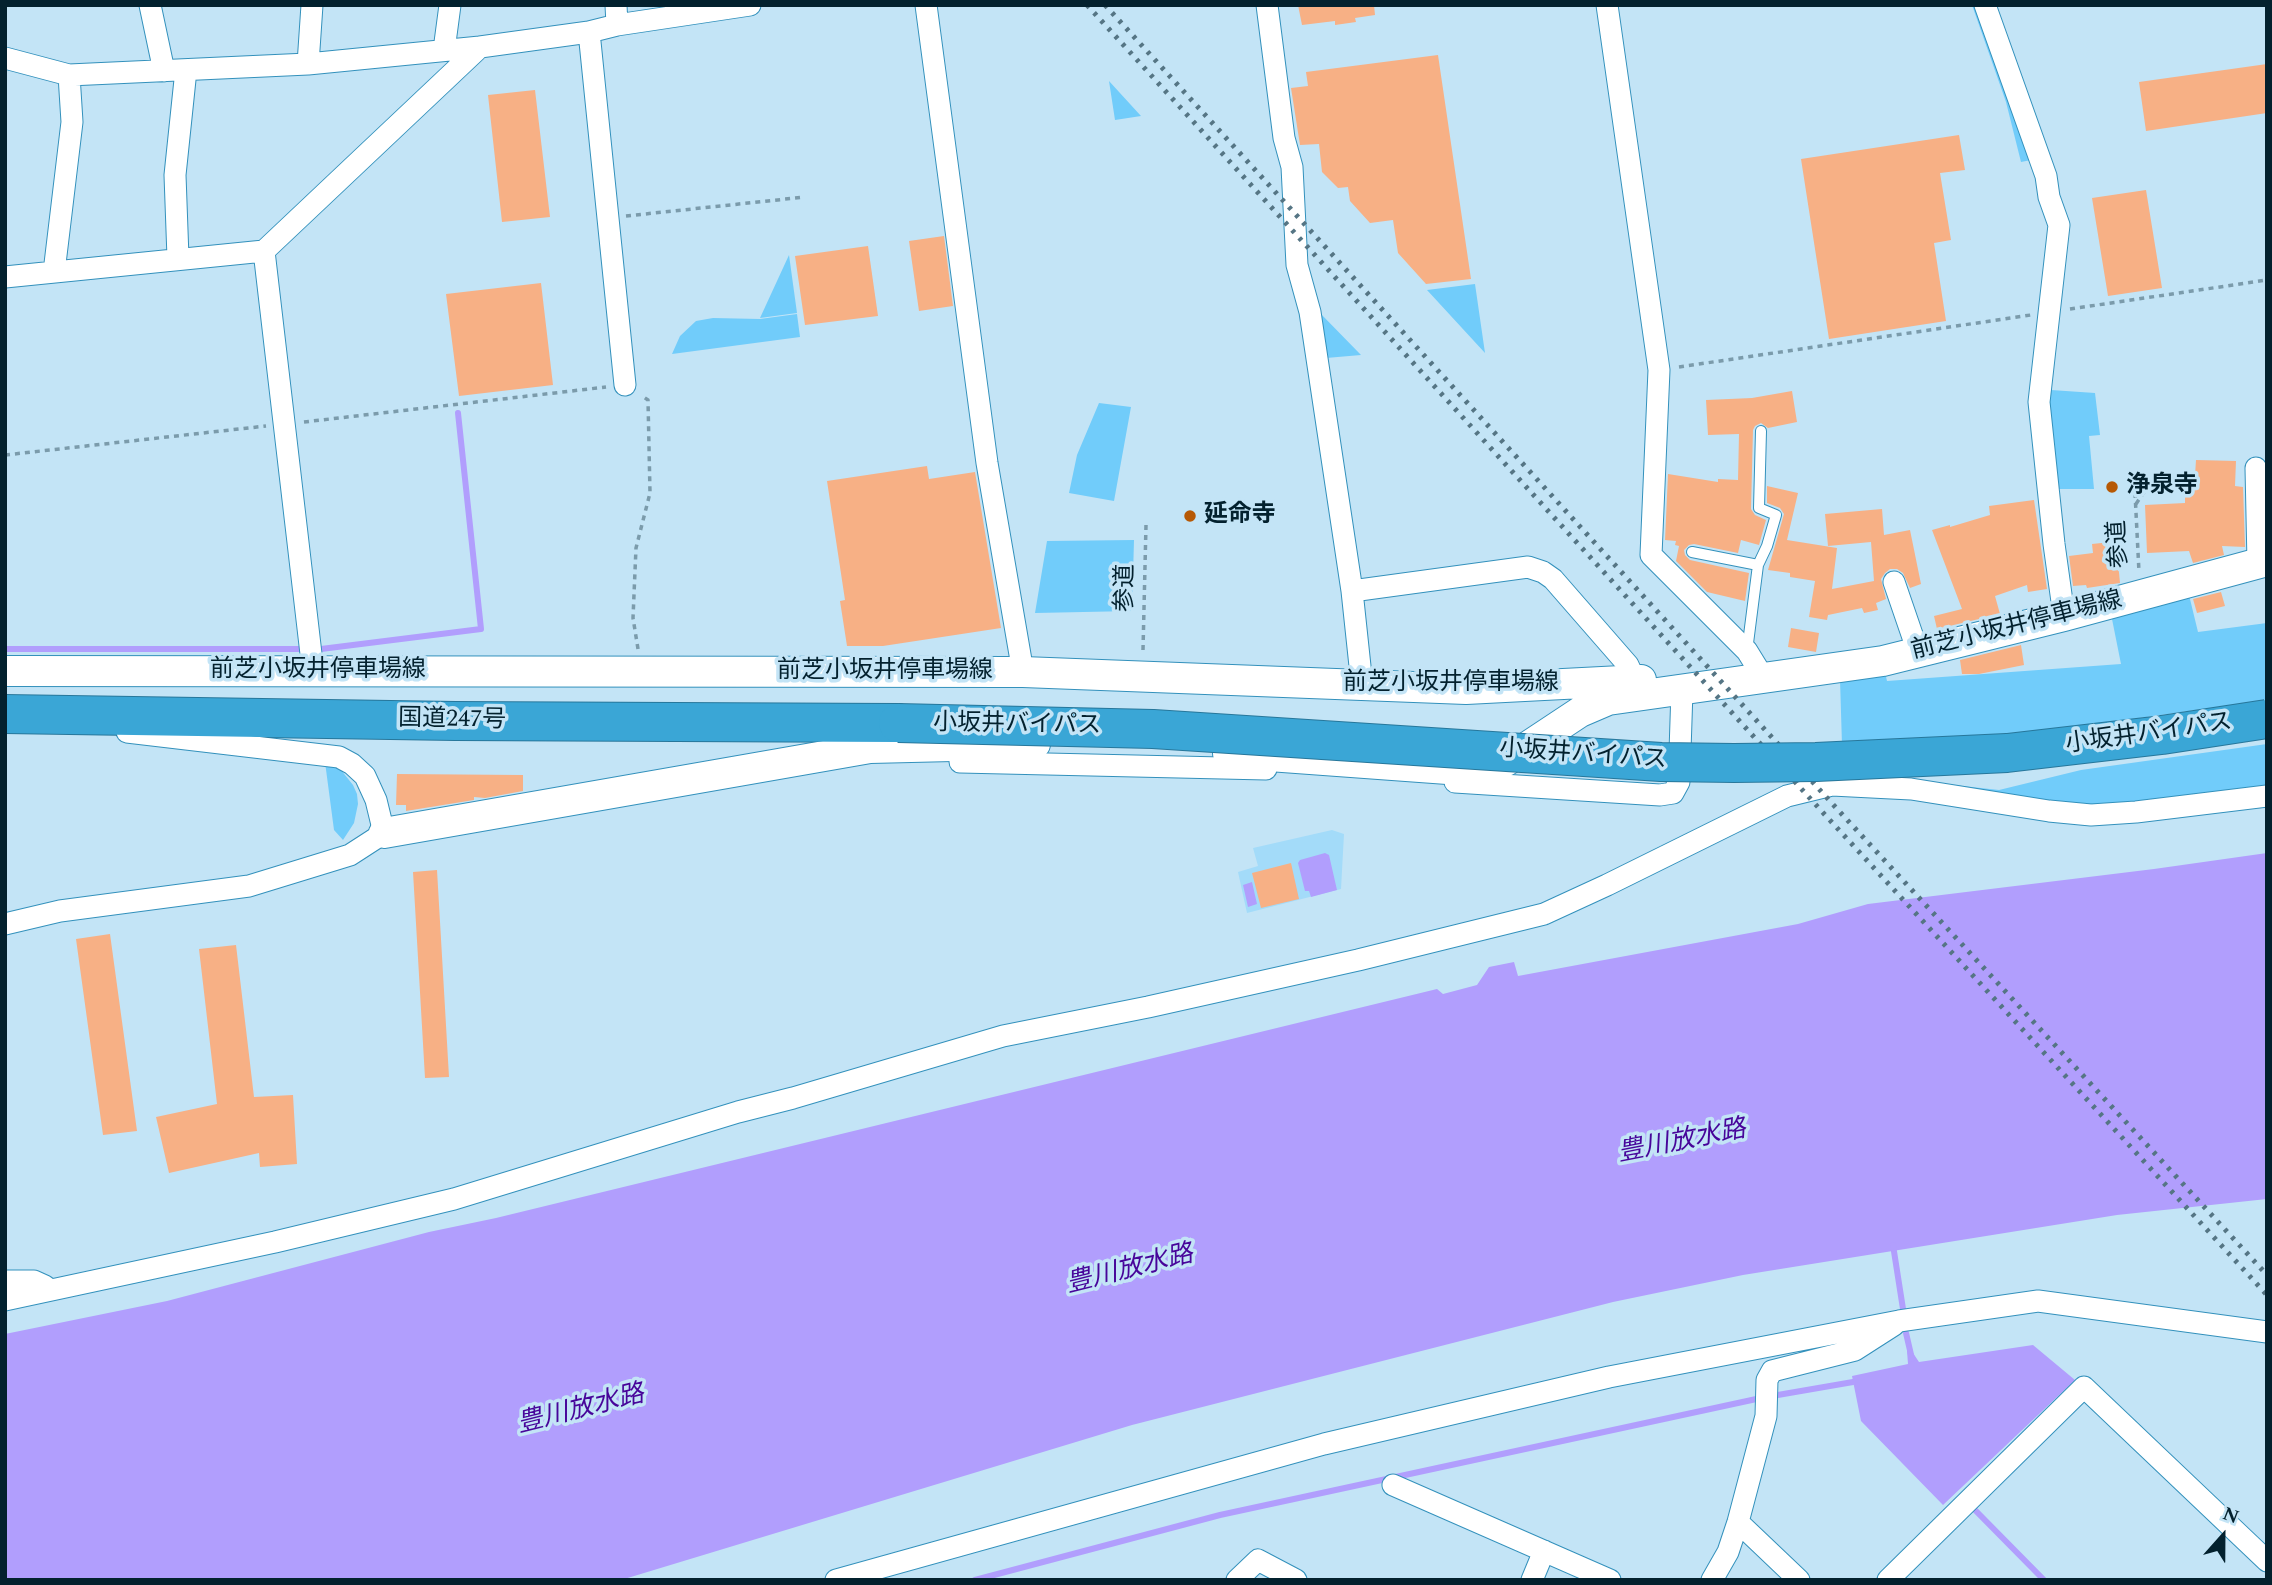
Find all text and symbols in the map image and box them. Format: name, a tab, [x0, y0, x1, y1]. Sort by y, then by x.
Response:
place label: 浄泉寺	[2126, 473, 2198, 501]
marker: 浄泉寺	[2104, 479, 2120, 495]
place label: 延命寺	[1204, 502, 1276, 530]
marker: 延命寺	[1182, 508, 1198, 524]
street label: 参道	[2104, 519, 2136, 569]
street label: 参道	[1112, 564, 1142, 612]
street label: 前芝小坂井停車場線	[1909, 587, 2125, 667]
street label: 前芝小坂井停車場線	[210, 657, 426, 685]
street label: 前芝小坂井停車場線	[777, 658, 993, 686]
street label: 前芝小坂井停車場線	[1343, 670, 1559, 698]
street label: 国道247号	[398, 706, 506, 736]
street label: 小坂井バイパス	[2064, 709, 2234, 761]
street label: 小坂井バイパス	[933, 710, 1101, 742]
street label: 小坂井バイパス	[1498, 736, 1668, 776]
water label: 豊川放水路	[1615, 1115, 1749, 1171]
water label: 豊川放水路	[1063, 1240, 1197, 1302]
water label: 豊川放水路	[514, 1380, 648, 1442]
text: N	[2218, 1500, 2243, 1532]
north arrow	[2188, 1501, 2258, 1571]

